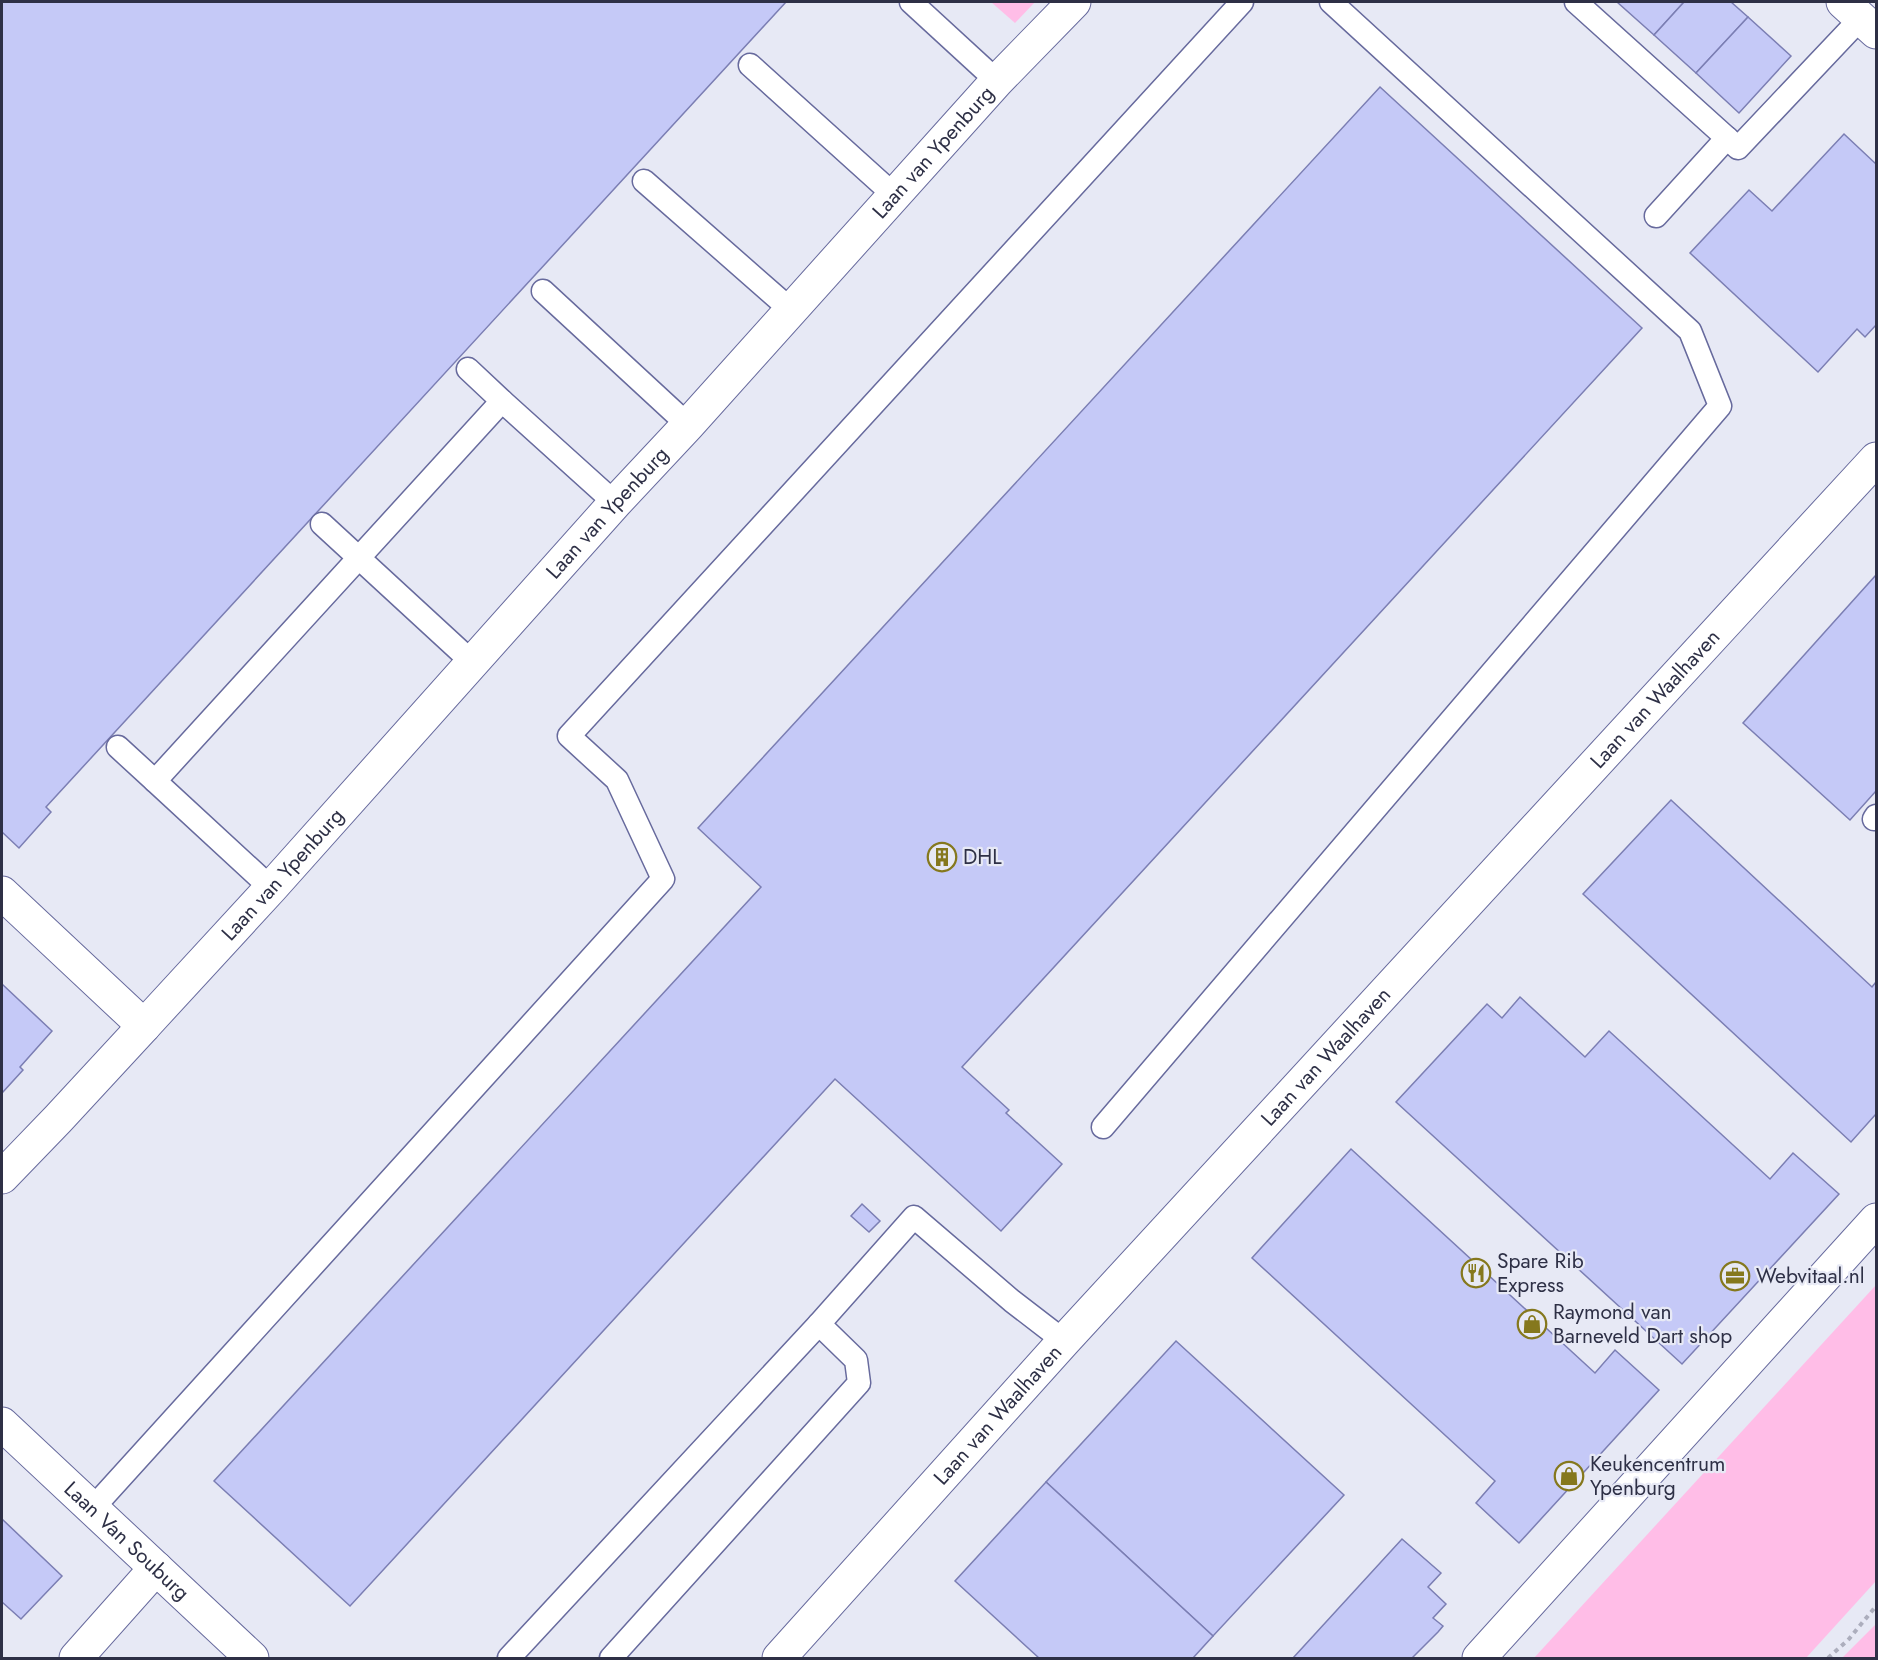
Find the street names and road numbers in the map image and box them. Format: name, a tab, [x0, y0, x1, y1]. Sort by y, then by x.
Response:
street label: Laan van Ypenburg	[865, 79, 1001, 225]
street label: Laan van Ypenburg	[539, 440, 675, 585]
street label: Laan van Waalhaven	[1583, 623, 1727, 775]
street label: Laan van Ypenburg	[215, 801, 351, 947]
street label: Laan van Waalhaven	[1254, 980, 1398, 1133]
street label: Laan van Waalhaven	[927, 1338, 1069, 1492]
street label: Laan Van Souburg	[57, 1475, 196, 1607]

